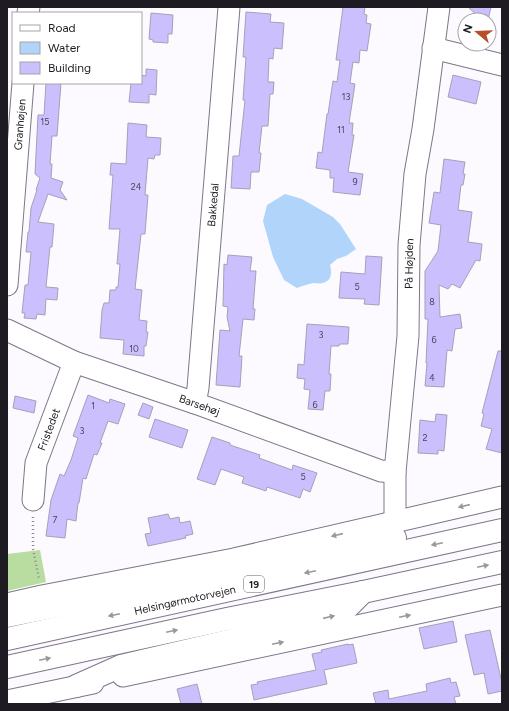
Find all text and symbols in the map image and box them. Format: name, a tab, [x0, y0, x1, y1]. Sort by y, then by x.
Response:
legend	[12, 12, 142, 84]
north arrow	[457, 12, 497, 52]
text: Road	[48, 21, 76, 35]
text: N	[460, 23, 476, 35]
text: Water	[48, 41, 80, 55]
text: Building	[48, 61, 91, 75]
house number: 13	[342, 91, 350, 102]
street label: Granhøjen	[11, 98, 28, 151]
house number: 15	[41, 116, 49, 127]
house number: 11	[337, 124, 345, 135]
house number: 9	[352, 176, 358, 187]
house number: 24	[131, 181, 142, 192]
street label: Bakkedal	[205, 183, 221, 227]
street label: På Højden	[402, 238, 416, 289]
house number: 5	[354, 281, 360, 292]
house number: 8	[429, 296, 435, 307]
house number: 3	[319, 329, 324, 340]
house number: 6	[431, 334, 437, 345]
house number: 10	[129, 343, 139, 354]
house number: 4	[429, 372, 435, 383]
street label: Barsehøj	[177, 392, 222, 418]
house number: 6	[312, 399, 318, 410]
house number: 1	[91, 400, 95, 411]
street label: Fristedet	[35, 406, 62, 452]
house number: 3	[80, 425, 85, 436]
house number: 2	[422, 432, 428, 443]
house number: 5	[300, 471, 306, 482]
one-way arrow	[458, 503, 470, 509]
house number: 7	[53, 514, 58, 525]
one-way arrow	[331, 532, 343, 538]
one-way arrow	[430, 541, 443, 547]
one-way arrow	[477, 563, 489, 569]
one-way arrow	[303, 569, 316, 575]
road number: 19	[244, 576, 264, 592]
street label: Helsingørmotorvejen	[133, 582, 237, 617]
one-way arrow	[108, 613, 120, 619]
one-way arrow	[399, 613, 411, 619]
one-way arrow	[322, 614, 335, 620]
one-way arrow	[166, 628, 178, 634]
one-way arrow	[272, 640, 284, 646]
one-way arrow	[39, 655, 51, 661]

